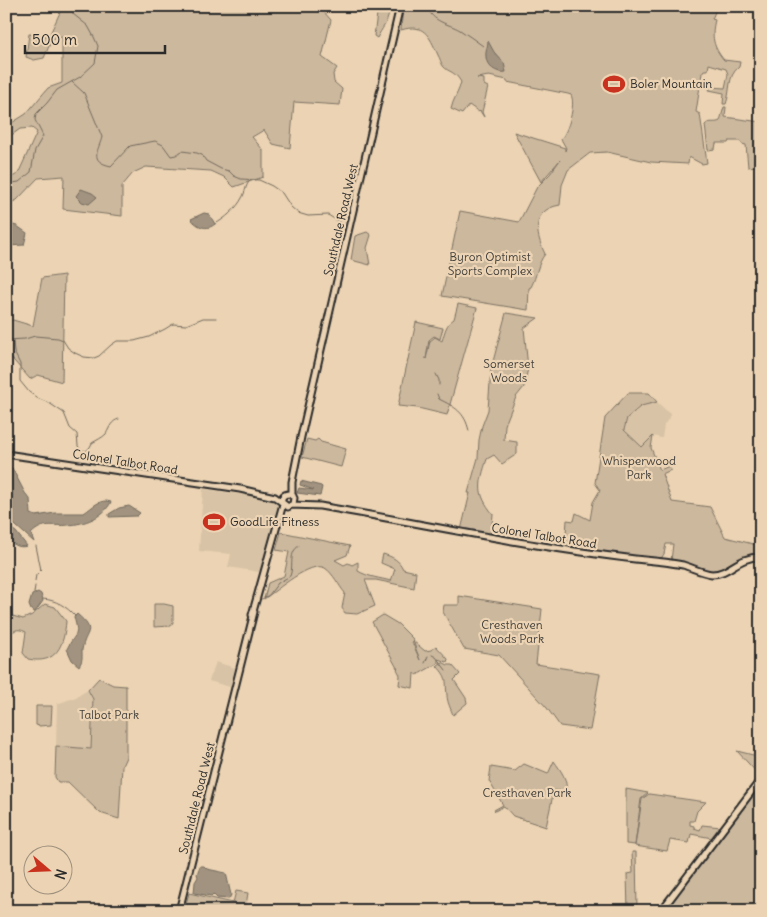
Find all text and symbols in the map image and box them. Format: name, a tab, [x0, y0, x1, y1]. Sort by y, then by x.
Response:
scale bar	[25, 22, 165, 54]
text: 500 m	[32, 30, 77, 49]
sports icon: Boler Mountain	[601, 71, 627, 97]
place label: Boler Mountain	[630, 76, 712, 91]
street label: Southdale Road West	[320, 162, 361, 277]
park label: Byron Optimist Sports Complex	[448, 249, 532, 278]
park label: Somerset Woods	[483, 356, 535, 385]
street label: Colonel Talbot Road	[71, 446, 179, 477]
park label: Whisperwood Park	[602, 453, 676, 482]
sports icon: GoodLife Fitness	[201, 509, 227, 535]
place label: GoodLife Fitness	[230, 514, 319, 529]
street label: Colonel Talbot Road	[490, 520, 598, 551]
park label: Cresthaven Woods Park	[480, 617, 544, 646]
park label: Talbot Park	[79, 707, 139, 722]
street label: Southdale Road West	[175, 740, 218, 855]
park label: Cresthaven Park	[483, 785, 572, 800]
north arrow	[22, 844, 72, 894]
text: N	[50, 867, 70, 882]

